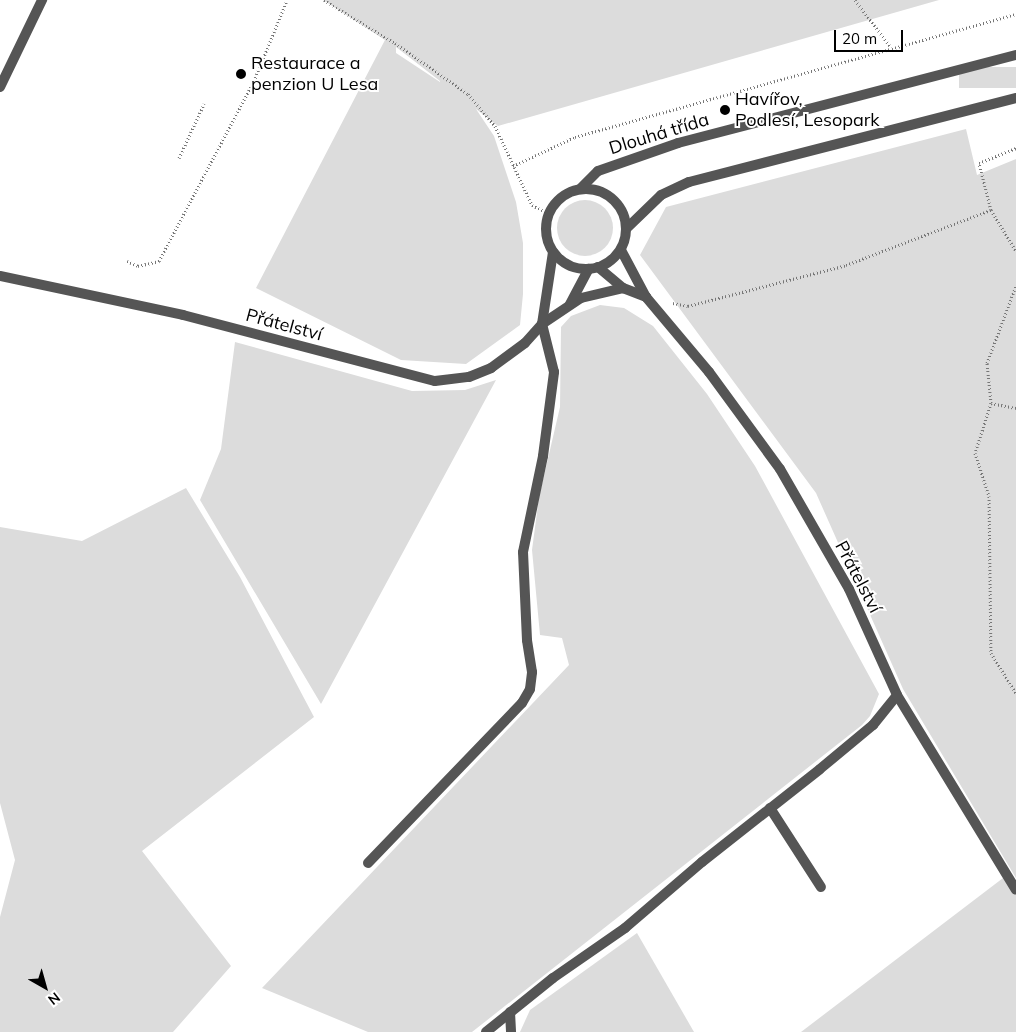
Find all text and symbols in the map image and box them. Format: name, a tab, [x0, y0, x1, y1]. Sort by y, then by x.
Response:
scale bar	[836, 20, 905, 52]
text: 20 m	[842, 29, 877, 48]
place label: Restaurace a penzion U Lesa	[251, 53, 378, 96]
marker: Restaurace a penzion U Lesa	[235, 68, 247, 80]
place label: Havířov, Podlesí, Lesopark	[735, 89, 880, 132]
marker: Havířov, Podlesí, Lesopark	[719, 104, 731, 116]
street label: Dlouhá třída	[607, 109, 711, 159]
street label: Přátelství	[243, 304, 325, 346]
street label: Přátelství	[830, 537, 886, 617]
north arrow	[20, 962, 70, 1012]
text: N	[45, 988, 64, 1009]

